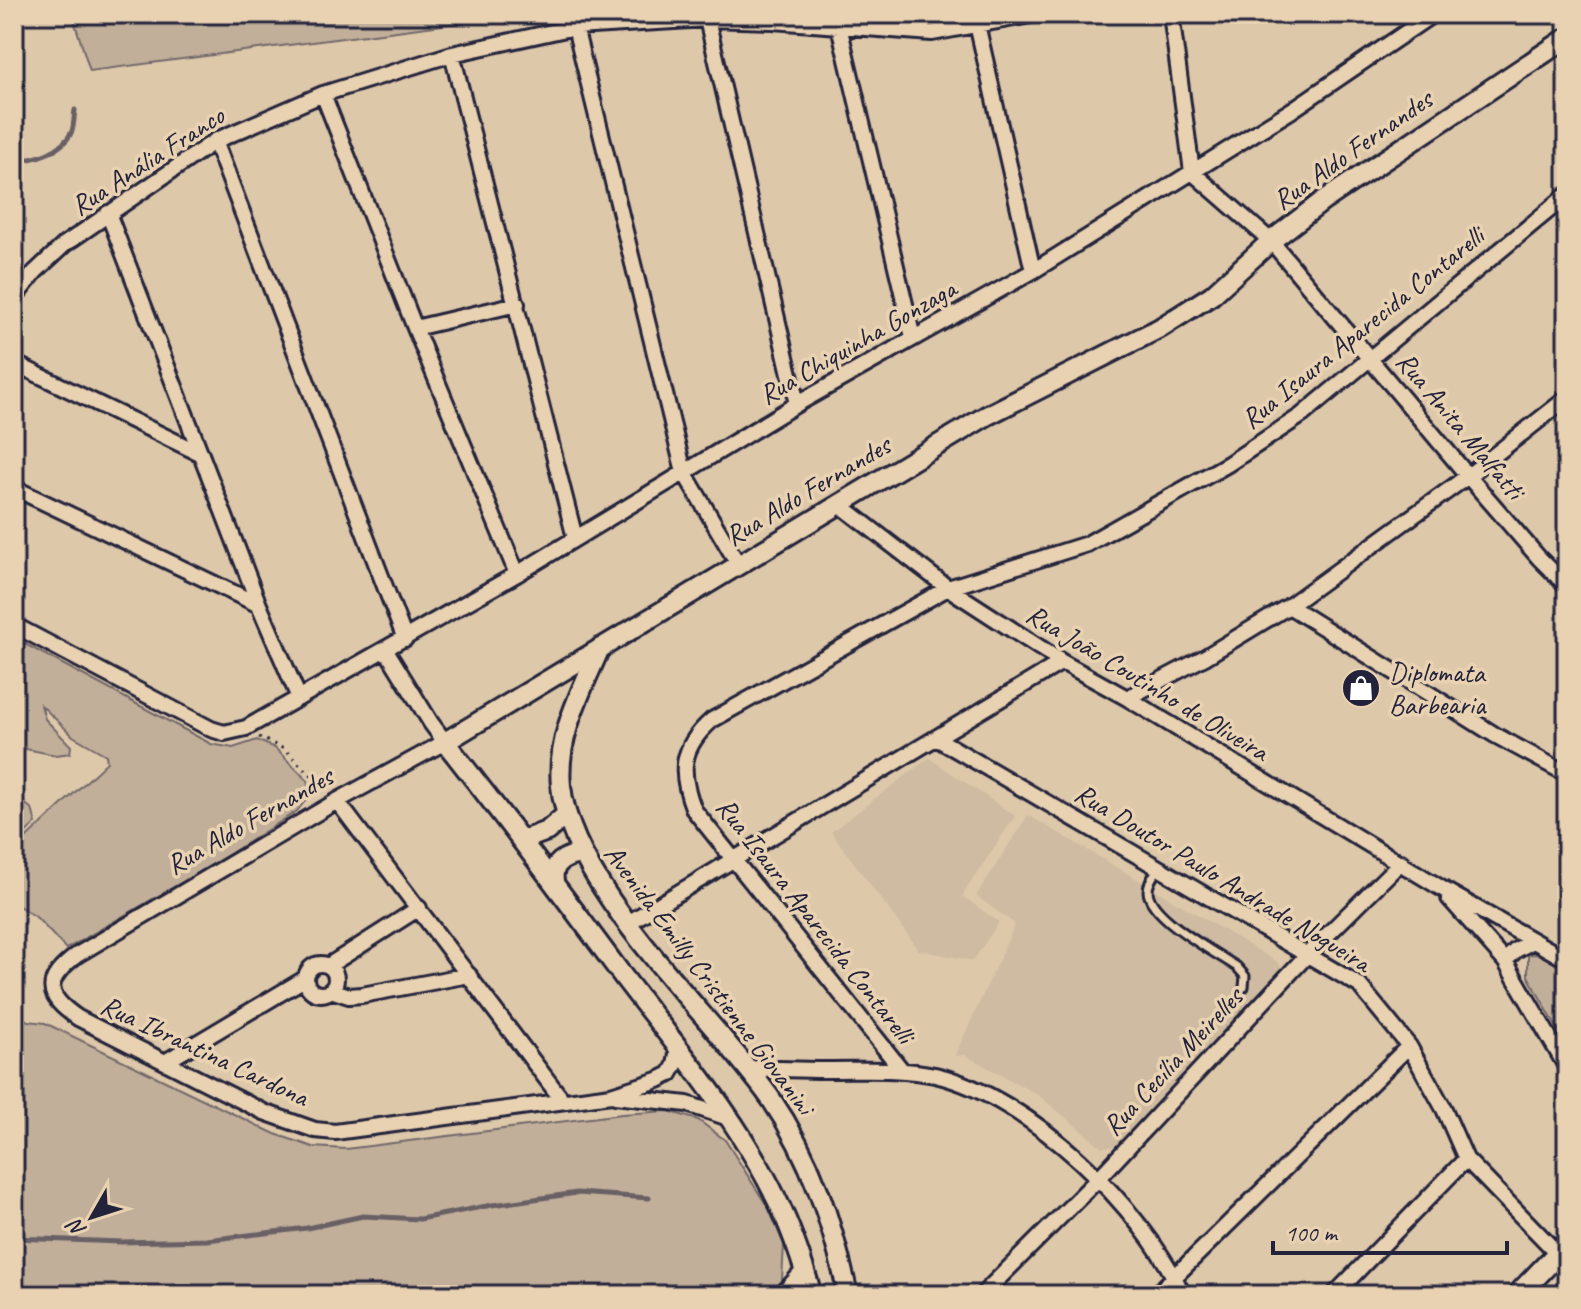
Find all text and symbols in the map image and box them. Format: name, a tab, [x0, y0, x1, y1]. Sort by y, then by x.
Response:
street label: Rua Aldo Fernandes	[1266, 80, 1441, 217]
street label: Rua Anália Franco	[64, 97, 232, 223]
street label: Rua Isaura Aparecida Contarelli	[1234, 216, 1494, 436]
street label: Rua Chiquinha Gonzaga	[752, 270, 964, 412]
street label: Rua Anita Malfatti	[1389, 344, 1535, 509]
street label: Rua Aldo Fernandes	[718, 426, 898, 553]
street label: Rua João Coutinho de Oliveira	[1020, 596, 1277, 770]
place label: Diplomata Barbearia	[1389, 655, 1487, 722]
shop icon: Diplomata Barbearia	[1340, 667, 1382, 709]
street label: Rua Aldo Fernandes	[160, 757, 341, 882]
street label: Rua Doutor Paulo Andrade Nogueira	[1069, 775, 1379, 981]
street label: Rua Isaura Aparecida Contarelli	[709, 790, 925, 1053]
street label: Avenida Emilly Cristienne Giovanini	[597, 837, 825, 1124]
street label: Rua Cecília Meirelles	[1095, 978, 1252, 1143]
street label: Rua Ibrantina Cardona	[95, 987, 316, 1115]
north arrow	[52, 1177, 132, 1257]
scale bar	[1273, 1205, 1507, 1255]
text: N	[60, 1212, 92, 1243]
text: 100 m	[1285, 1218, 1339, 1248]

